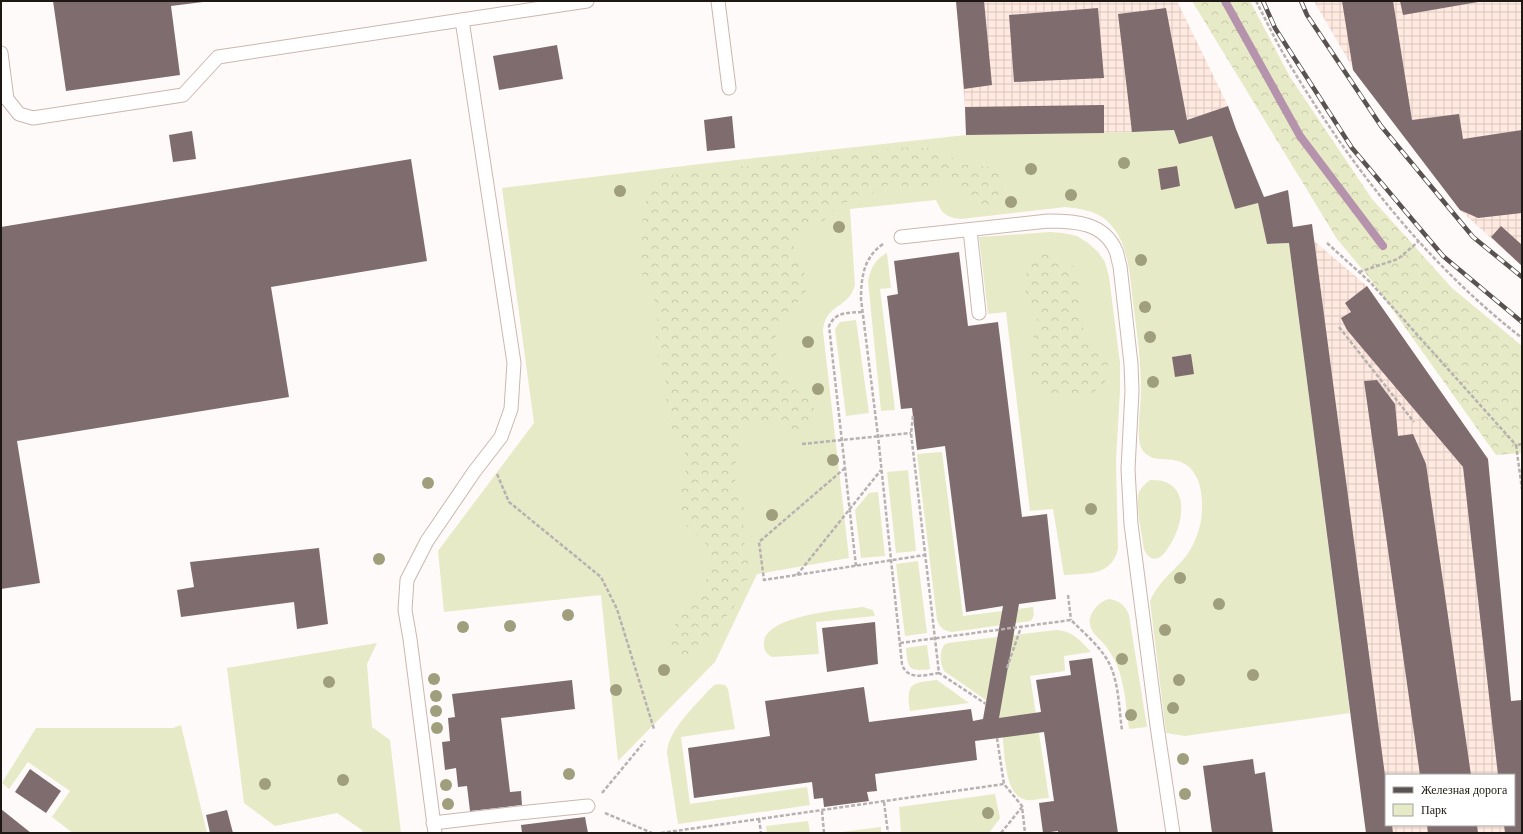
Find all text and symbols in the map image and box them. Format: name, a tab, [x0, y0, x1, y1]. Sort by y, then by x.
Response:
legend	[1385, 774, 1515, 826]
text: Железная дорога	[1421, 783, 1508, 797]
text: Парк	[1421, 803, 1447, 817]

